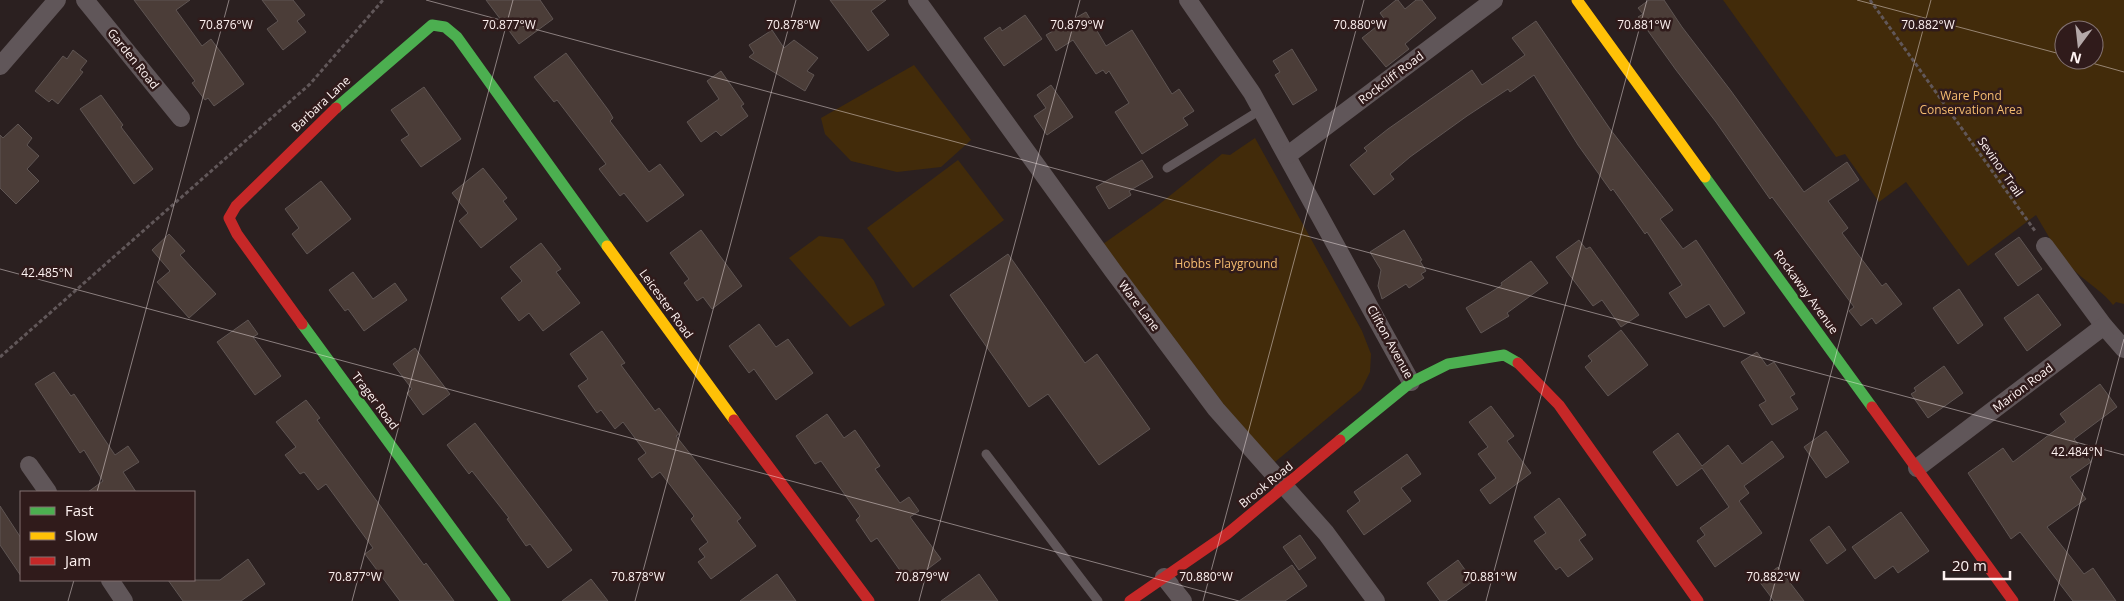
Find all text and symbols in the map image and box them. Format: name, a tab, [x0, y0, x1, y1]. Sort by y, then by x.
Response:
text: 70.876°W	[199, 16, 253, 33]
text: 70.877°W	[482, 16, 536, 33]
text: 70.878°W	[766, 16, 820, 33]
text: 70.879°W	[1050, 16, 1104, 33]
text: 70.880°W	[1333, 16, 1387, 33]
text: 70.881°W	[1617, 16, 1671, 33]
text: 70.882°W	[1901, 16, 1955, 33]
north arrow	[2054, 20, 2104, 70]
street label: Garden Road	[104, 25, 163, 93]
street label: Rockcliff Road	[1354, 47, 1427, 108]
text: N	[2068, 47, 2083, 69]
street label: Barbara Lane	[287, 72, 354, 135]
park label: Ware Pond Conservation Area	[1919, 87, 2023, 118]
street label: Sevinor Trail	[1974, 134, 2027, 200]
street label: Rockaway Avenue	[1770, 246, 1843, 337]
park label: Hobbs Playground	[1174, 255, 1278, 272]
text: 42.485°N	[21, 264, 73, 281]
street label: Leicester Road	[635, 266, 697, 342]
street label: Ware Lane	[1115, 277, 1164, 335]
street label: Clifton Avenue	[1363, 302, 1418, 382]
street label: Marion Road	[1989, 359, 2056, 416]
street label: Trager Road	[348, 368, 403, 433]
text: 42.484°N	[2051, 443, 2103, 460]
street label: Brook Road	[1235, 458, 1296, 512]
legend	[20, 491, 195, 581]
text: Fast	[65, 500, 94, 520]
text: Slow	[65, 525, 98, 545]
scale bar	[1944, 548, 2010, 580]
text: Jam	[63, 550, 91, 570]
text: 20 m	[1952, 555, 1987, 575]
text: 70.877°W	[328, 568, 382, 585]
text: 70.878°W	[611, 568, 665, 585]
text: 70.879°W	[895, 568, 949, 585]
text: 70.880°W	[1179, 568, 1233, 585]
text: 70.881°W	[1463, 568, 1517, 585]
text: 70.882°W	[1746, 568, 1800, 585]

